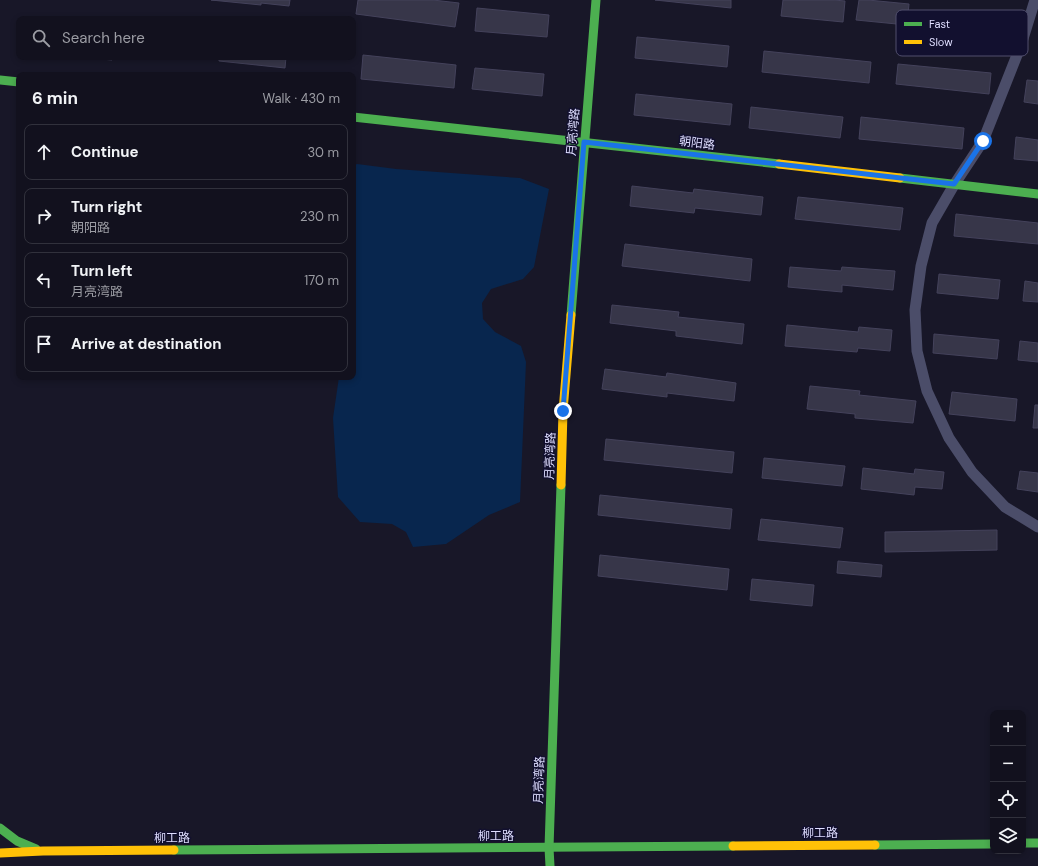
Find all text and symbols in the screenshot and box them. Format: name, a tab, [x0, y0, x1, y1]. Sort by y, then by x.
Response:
legend	[896, 10, 1028, 56]
search box	[16, 16, 356, 60]
text: Fast	[929, 17, 950, 31]
icon: search	[30, 27, 52, 49]
text: Search here	[62, 28, 145, 48]
text: Slow	[929, 35, 953, 49]
text: 6 min	[32, 87, 78, 109]
text: Walk · 430 m	[263, 90, 340, 107]
street label: 月亮湾路	[563, 107, 583, 157]
route start	[974, 132, 992, 150]
street label: 朝阳路	[678, 133, 716, 153]
icon: ahead	[33, 141, 55, 163]
text: Continue	[71, 142, 139, 162]
text: 30 m	[307, 144, 339, 161]
text: Turn right	[71, 197, 142, 217]
icon: right	[33, 205, 55, 227]
text: 230 m	[300, 208, 339, 225]
text: 朝阳路	[71, 219, 110, 236]
text: Turn left	[71, 261, 132, 281]
icon: left	[33, 269, 55, 291]
text: 170 m	[304, 272, 339, 289]
text: 月亮湾路	[71, 283, 123, 300]
icon: arrive	[33, 333, 55, 355]
text: Arrive at destination	[71, 334, 222, 354]
route end	[554, 402, 572, 420]
street label: 月亮湾路	[541, 432, 559, 480]
map controls	[990, 710, 1026, 854]
button: +	[990, 710, 1026, 746]
button: −	[990, 746, 1026, 782]
street label: 月亮湾路	[530, 756, 548, 804]
button: locate	[990, 782, 1026, 818]
button: layers	[990, 818, 1026, 854]
street label: 柳工路	[802, 825, 838, 841]
street label: 柳工路	[478, 828, 514, 844]
street label: 柳工路	[154, 830, 190, 846]

